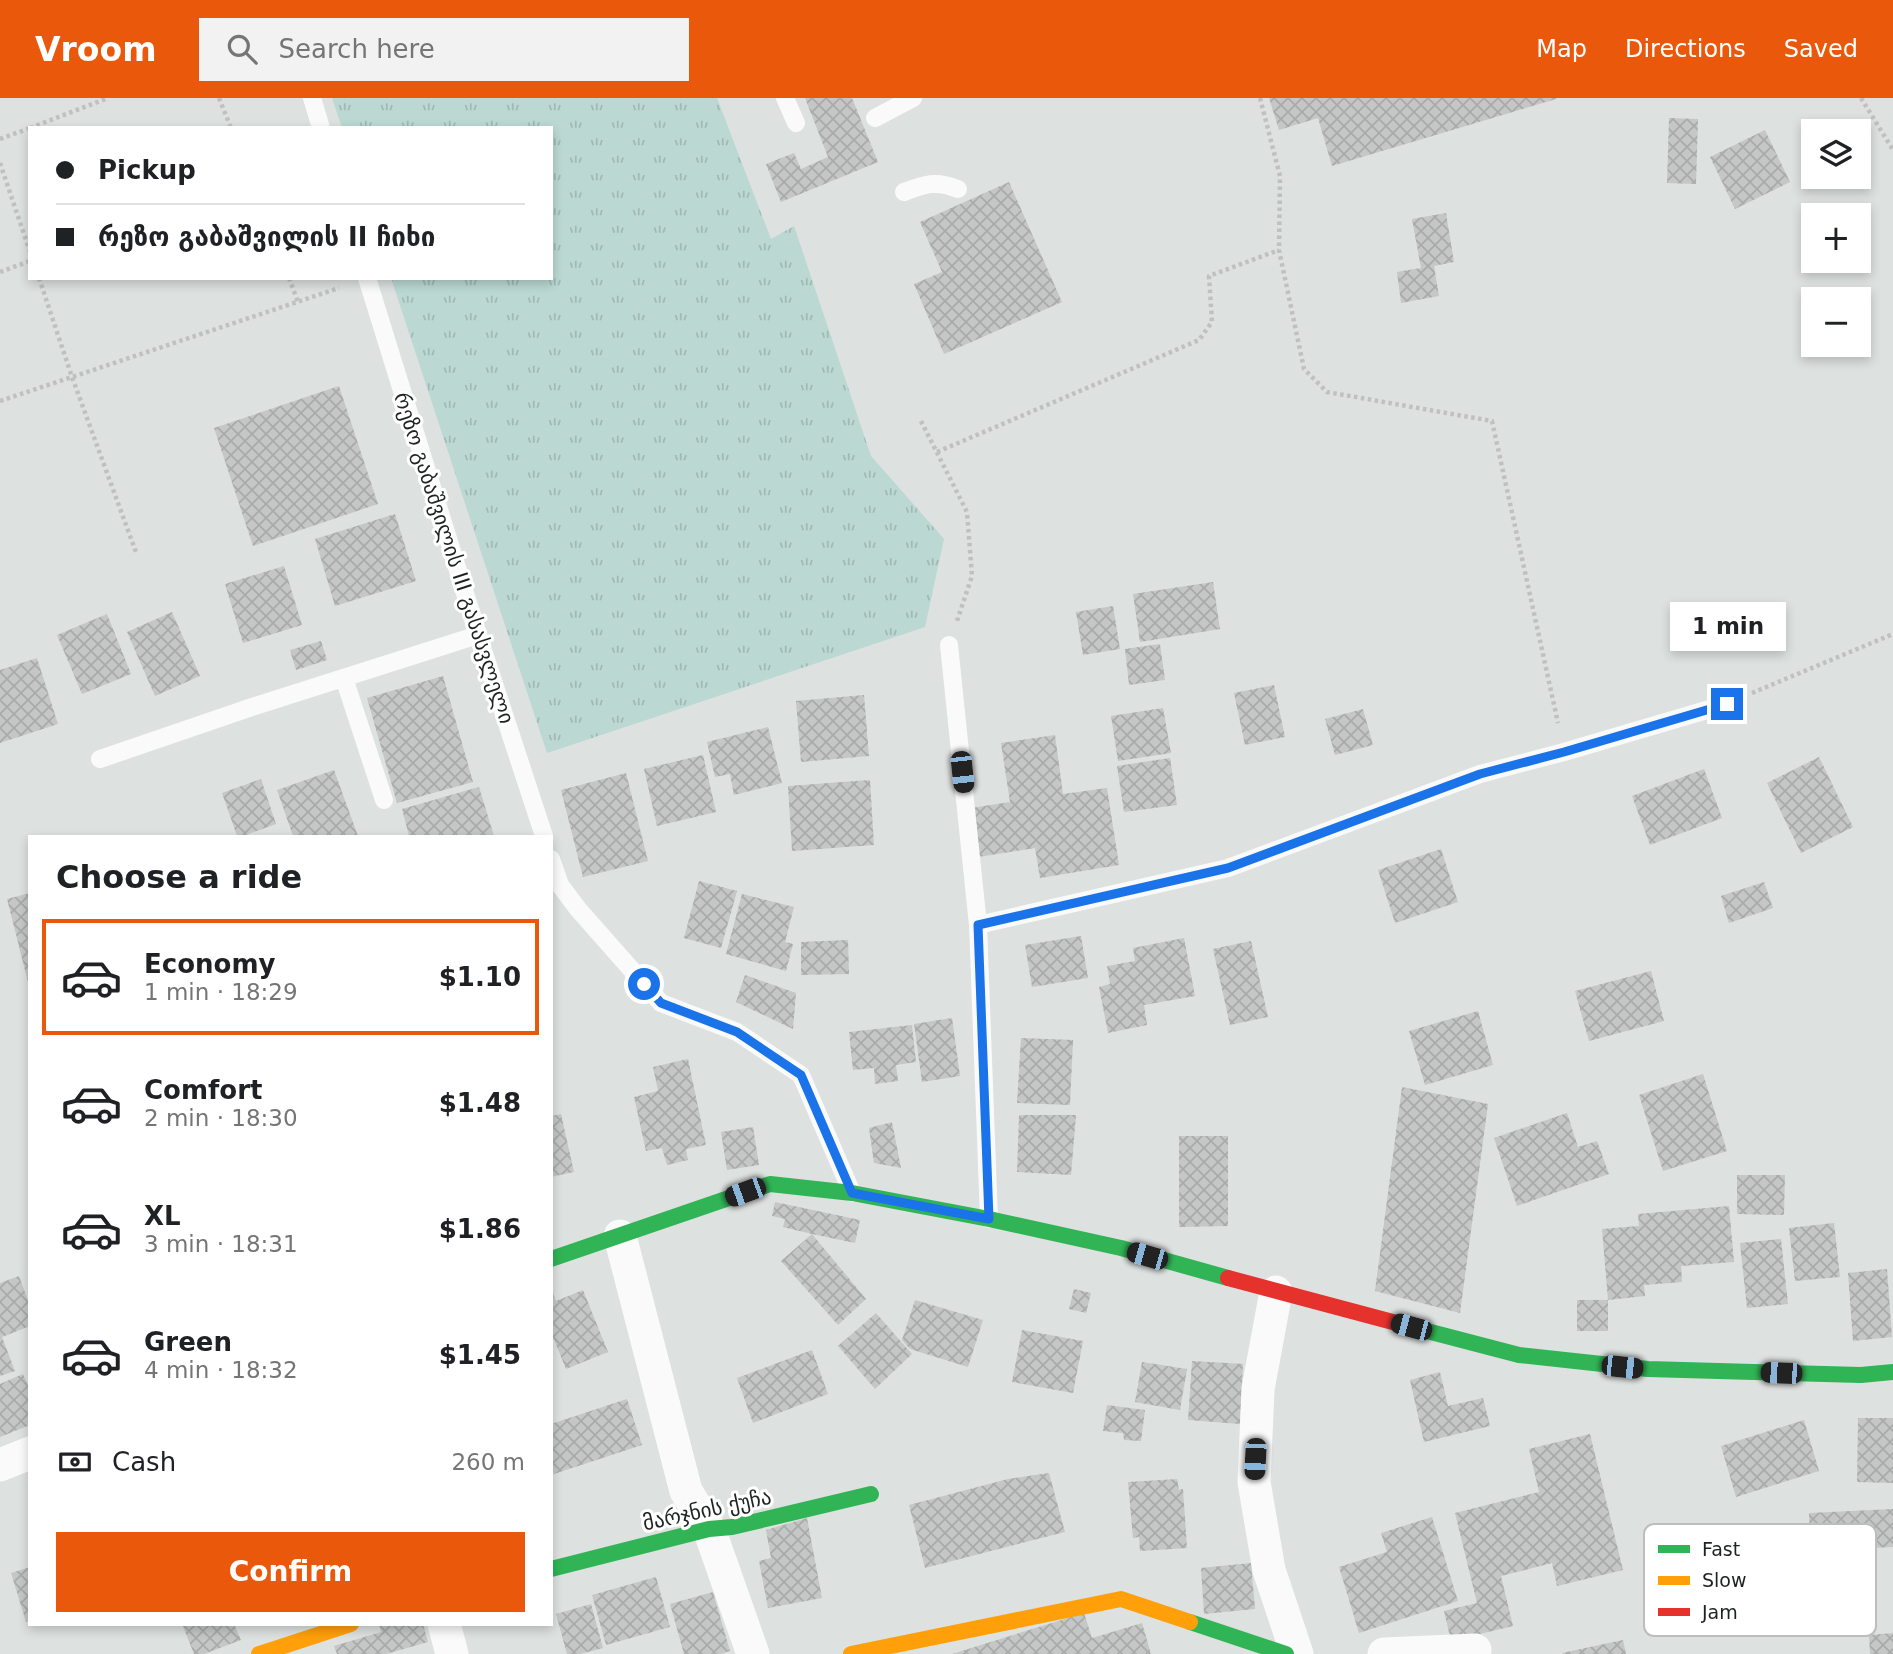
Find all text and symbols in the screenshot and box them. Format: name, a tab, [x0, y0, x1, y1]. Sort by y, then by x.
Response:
search box	[199, 18, 689, 81]
text: Vroom	[35, 30, 157, 69]
icon: search	[223, 30, 261, 68]
text: Search here	[279, 34, 435, 64]
text: Map	[1536, 35, 1587, 63]
text: Directions	[1625, 35, 1746, 63]
text: Saved	[1784, 35, 1858, 63]
map controls	[1801, 119, 1871, 357]
button: layers	[1801, 119, 1871, 189]
text: Pickup	[98, 155, 196, 185]
button: +	[1801, 203, 1871, 273]
text: რეზო გაბაშვილის II ჩიხი	[98, 222, 435, 252]
button: −	[1801, 287, 1871, 357]
street label: რეზო გაბაშვილის III გასასვლელი	[389, 389, 519, 727]
callout: 1 min	[1669, 602, 1785, 652]
text: 1 min	[1692, 613, 1764, 639]
route end	[1711, 688, 1743, 720]
car	[950, 750, 975, 794]
text: Choose a ride	[56, 858, 302, 896]
icon: car	[60, 946, 123, 1009]
text: Economy	[144, 949, 275, 979]
text: $1.10	[439, 962, 521, 992]
route start	[628, 968, 660, 1000]
text: 1 min · 18:29	[144, 979, 298, 1005]
icon: car	[60, 1072, 123, 1135]
text: Comfort	[144, 1075, 262, 1105]
text: $1.48	[439, 1088, 521, 1118]
text: 2 min · 18:30	[144, 1105, 298, 1131]
car	[722, 1175, 769, 1209]
icon: car	[60, 1198, 123, 1261]
text: XL	[144, 1201, 181, 1231]
text: $1.86	[439, 1214, 521, 1244]
text: 3 min · 18:31	[144, 1231, 298, 1257]
car	[1124, 1240, 1171, 1272]
car	[1388, 1311, 1435, 1343]
icon: car	[60, 1324, 123, 1387]
text: Green	[144, 1327, 232, 1357]
text: $1.45	[439, 1340, 521, 1370]
car	[1601, 1354, 1644, 1380]
text: 4 min · 18:32	[144, 1357, 298, 1383]
car	[1760, 1362, 1803, 1384]
car	[1244, 1437, 1267, 1481]
icon: cash	[56, 1443, 94, 1481]
text: Cash	[112, 1447, 176, 1477]
text: 260 m	[451, 1449, 525, 1475]
street label: მარჯნის ქუჩა	[641, 1485, 773, 1535]
legend	[1644, 1524, 1876, 1636]
button: Confirm	[56, 1532, 525, 1612]
text: Fast	[1702, 1538, 1740, 1560]
text: Slow	[1702, 1569, 1747, 1591]
text: Jam	[1701, 1601, 1738, 1623]

